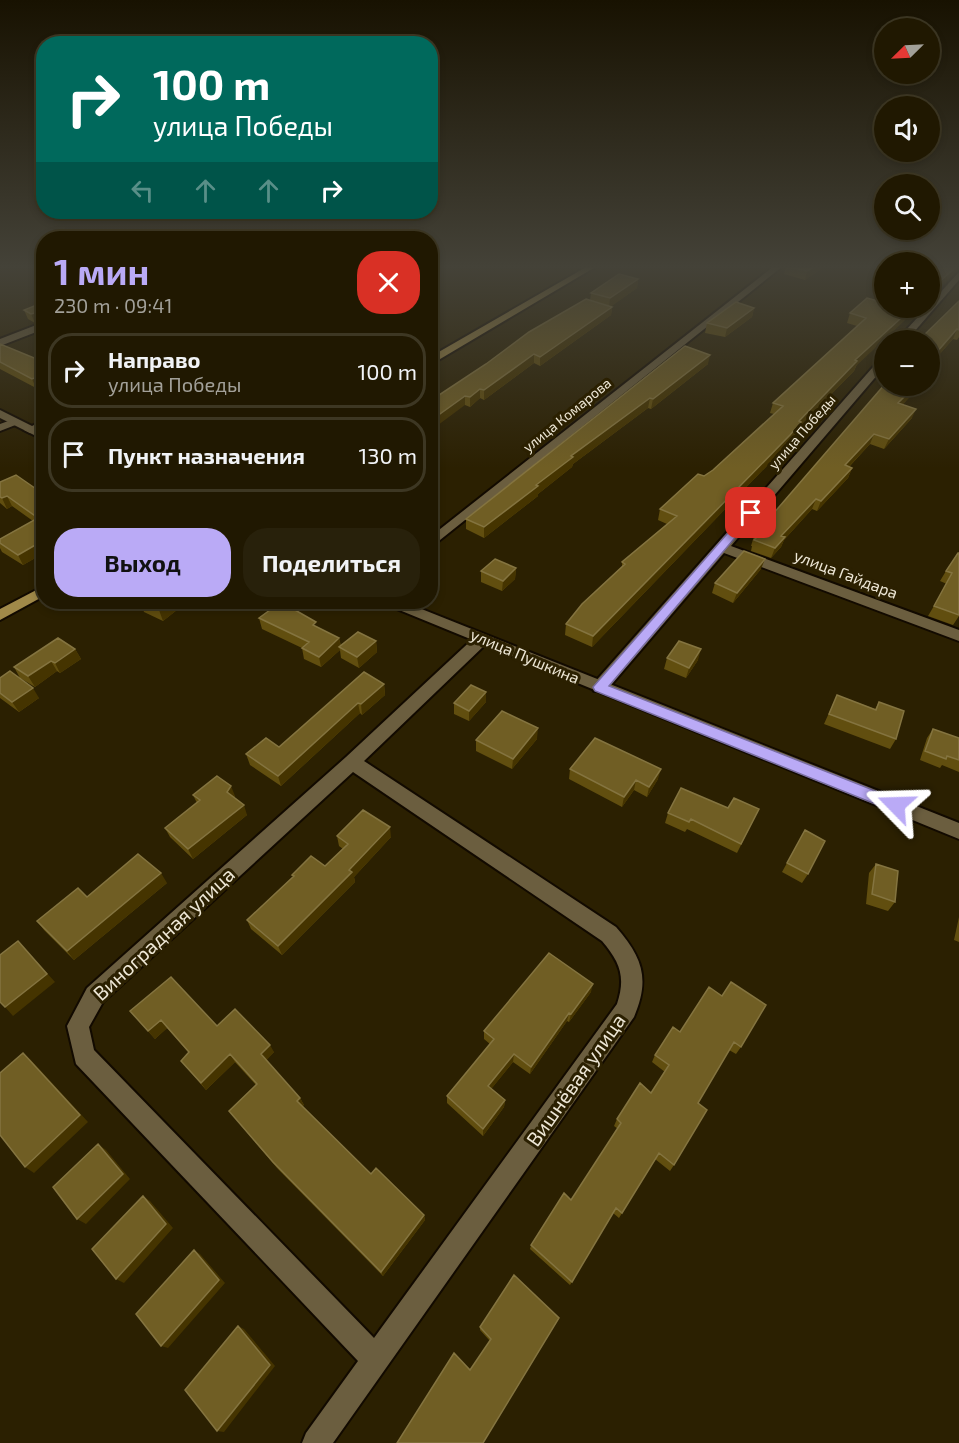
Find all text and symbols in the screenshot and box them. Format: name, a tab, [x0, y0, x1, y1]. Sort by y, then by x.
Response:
north arrow	[874, 18, 940, 84]
map controls	[874, 18, 940, 396]
text: 100 m	[153, 58, 270, 108]
icon: right	[54, 60, 132, 138]
button: sound	[874, 96, 940, 162]
text: улица Победы	[153, 109, 333, 141]
icon: left	[126, 174, 159, 207]
icon: ahead	[189, 174, 222, 207]
icon: ahead	[252, 174, 285, 207]
icon: right	[315, 174, 348, 207]
button: search	[874, 174, 940, 240]
text: 1 мин	[54, 249, 149, 292]
button: close	[357, 251, 420, 314]
button: +	[874, 252, 940, 318]
text: 230 m · 09:41	[54, 293, 173, 317]
button: −	[874, 330, 940, 396]
text: Направо	[108, 346, 201, 372]
icon: right	[57, 354, 90, 387]
text: 100 m	[358, 358, 417, 384]
text: улица Победы	[108, 372, 241, 396]
street label: улица Комарова	[519, 374, 614, 455]
street label: улица Победы	[765, 391, 839, 472]
icon: arrive	[57, 438, 90, 471]
text: Пункт назначения	[108, 442, 305, 468]
text: 130 m	[359, 442, 417, 468]
pin	[725, 487, 776, 538]
icon: arrive	[734, 496, 767, 529]
button: Выход	[54, 528, 231, 597]
button: Поделиться	[243, 528, 420, 597]
street label: улица Гайдара	[791, 545, 901, 603]
street label: улица Пушкина	[467, 624, 583, 688]
position arrow	[864, 773, 928, 837]
street label: Виноградная улица	[88, 861, 240, 1006]
street label: Вишнёвая улица	[521, 1009, 631, 1151]

